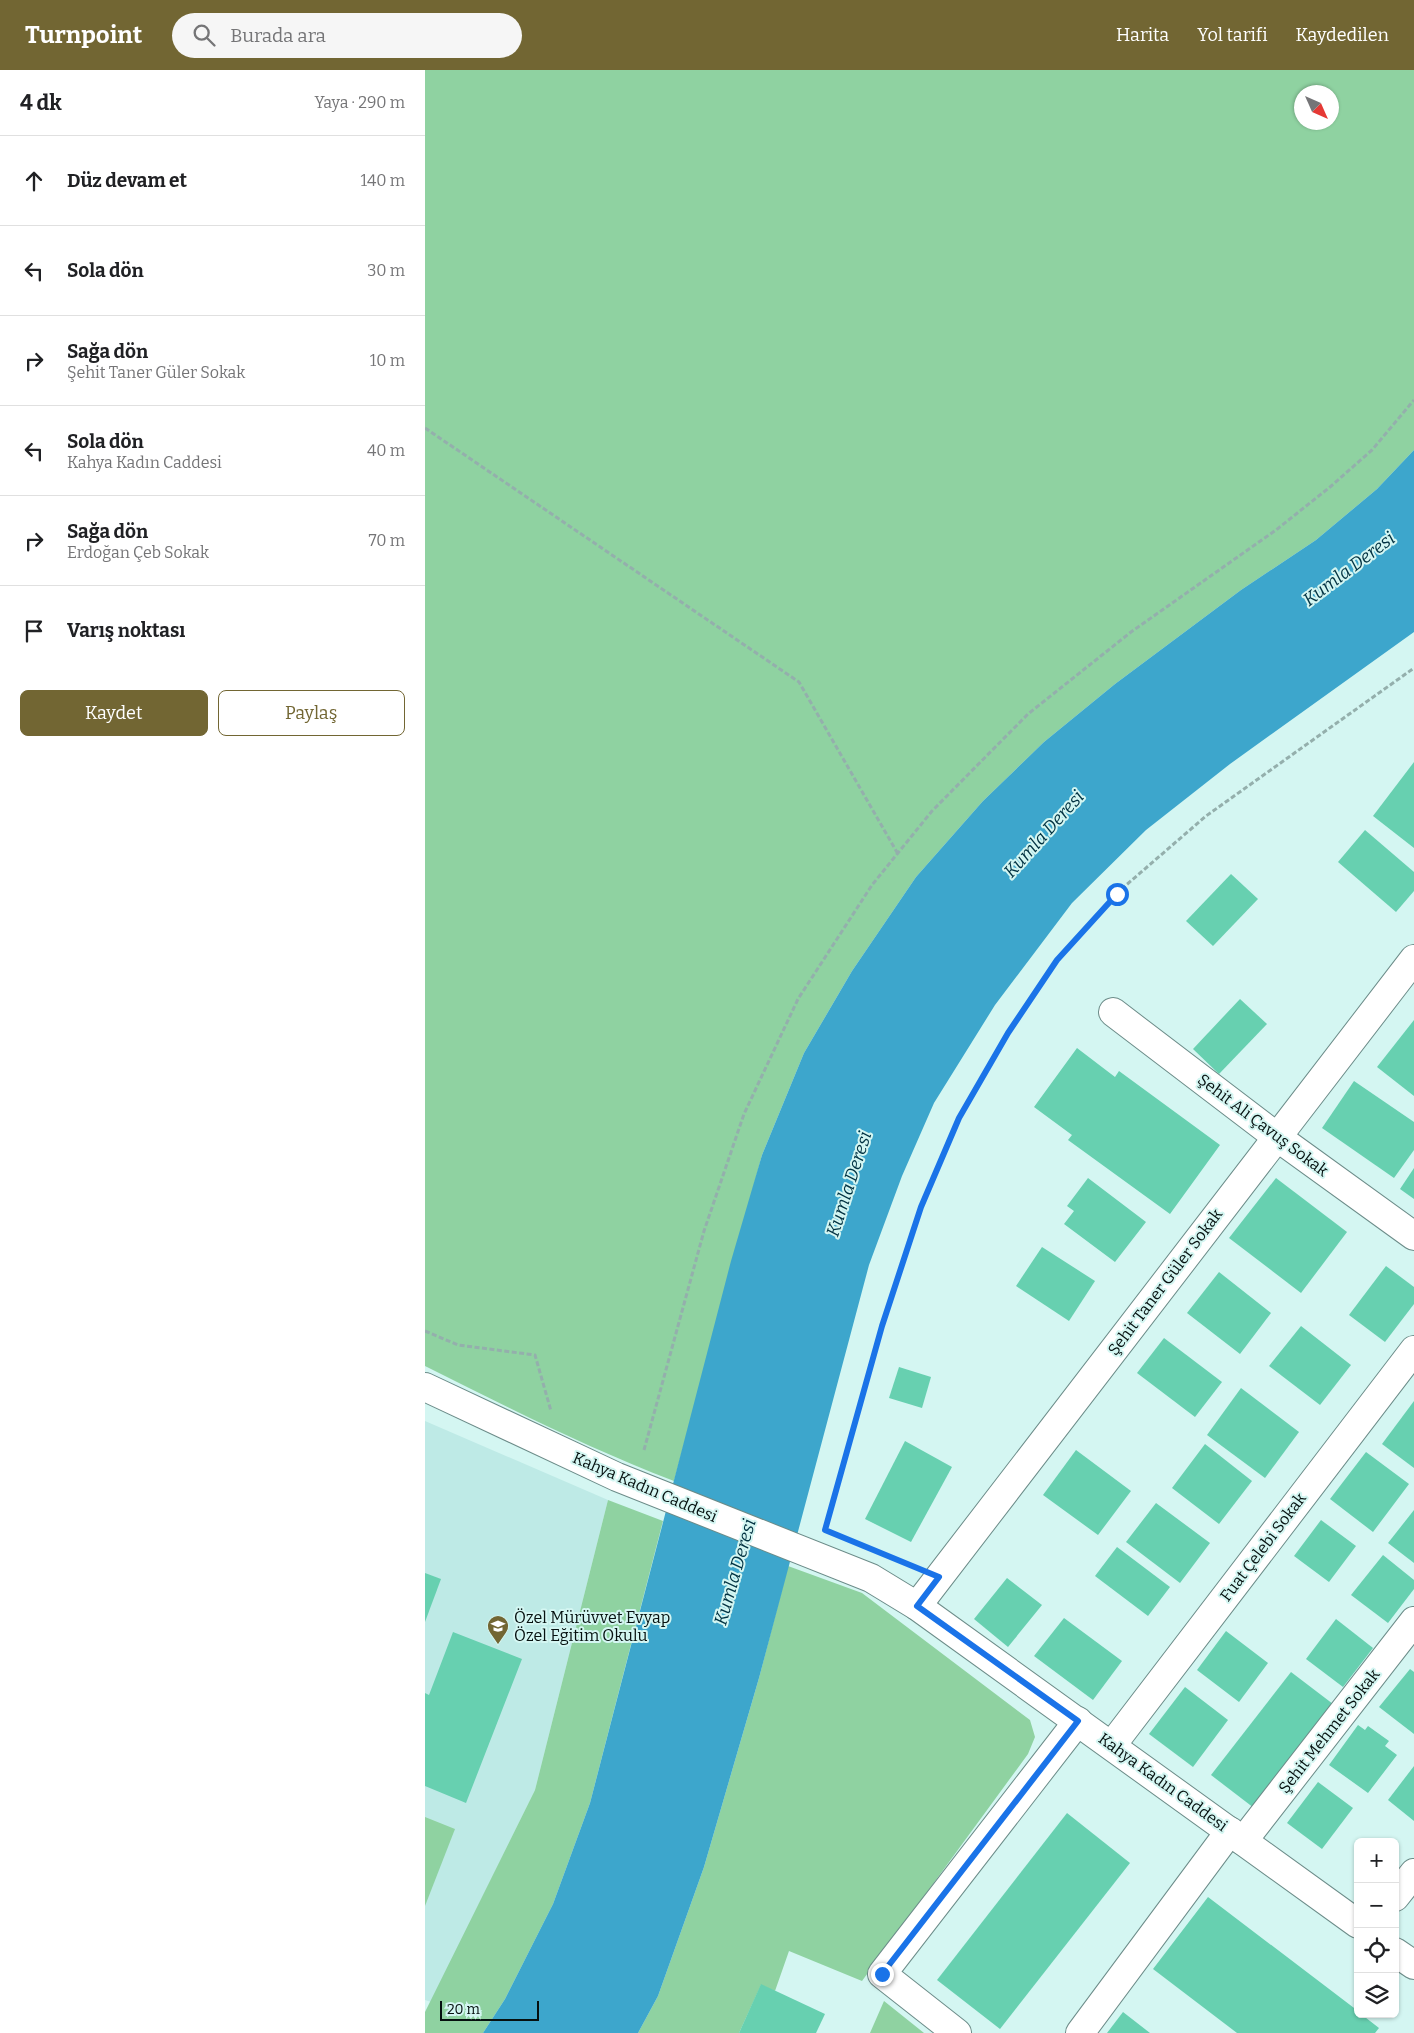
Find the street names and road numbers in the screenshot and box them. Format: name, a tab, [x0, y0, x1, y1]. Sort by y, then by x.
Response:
street label: Şehit Ali Çavuş Sokak	[1194, 1070, 1332, 1180]
street label: Şehit Taner Güler Sokak	[1104, 1205, 1226, 1359]
street label: Kahya Kadın Caddesi	[570, 1448, 720, 1526]
street label: Fuat Çelebi Sokak	[1216, 1489, 1310, 1605]
street label: Şehit Mehmet Sokak	[1275, 1665, 1383, 1797]
street label: Kahya Kadın Caddesi	[1095, 1729, 1231, 1835]

